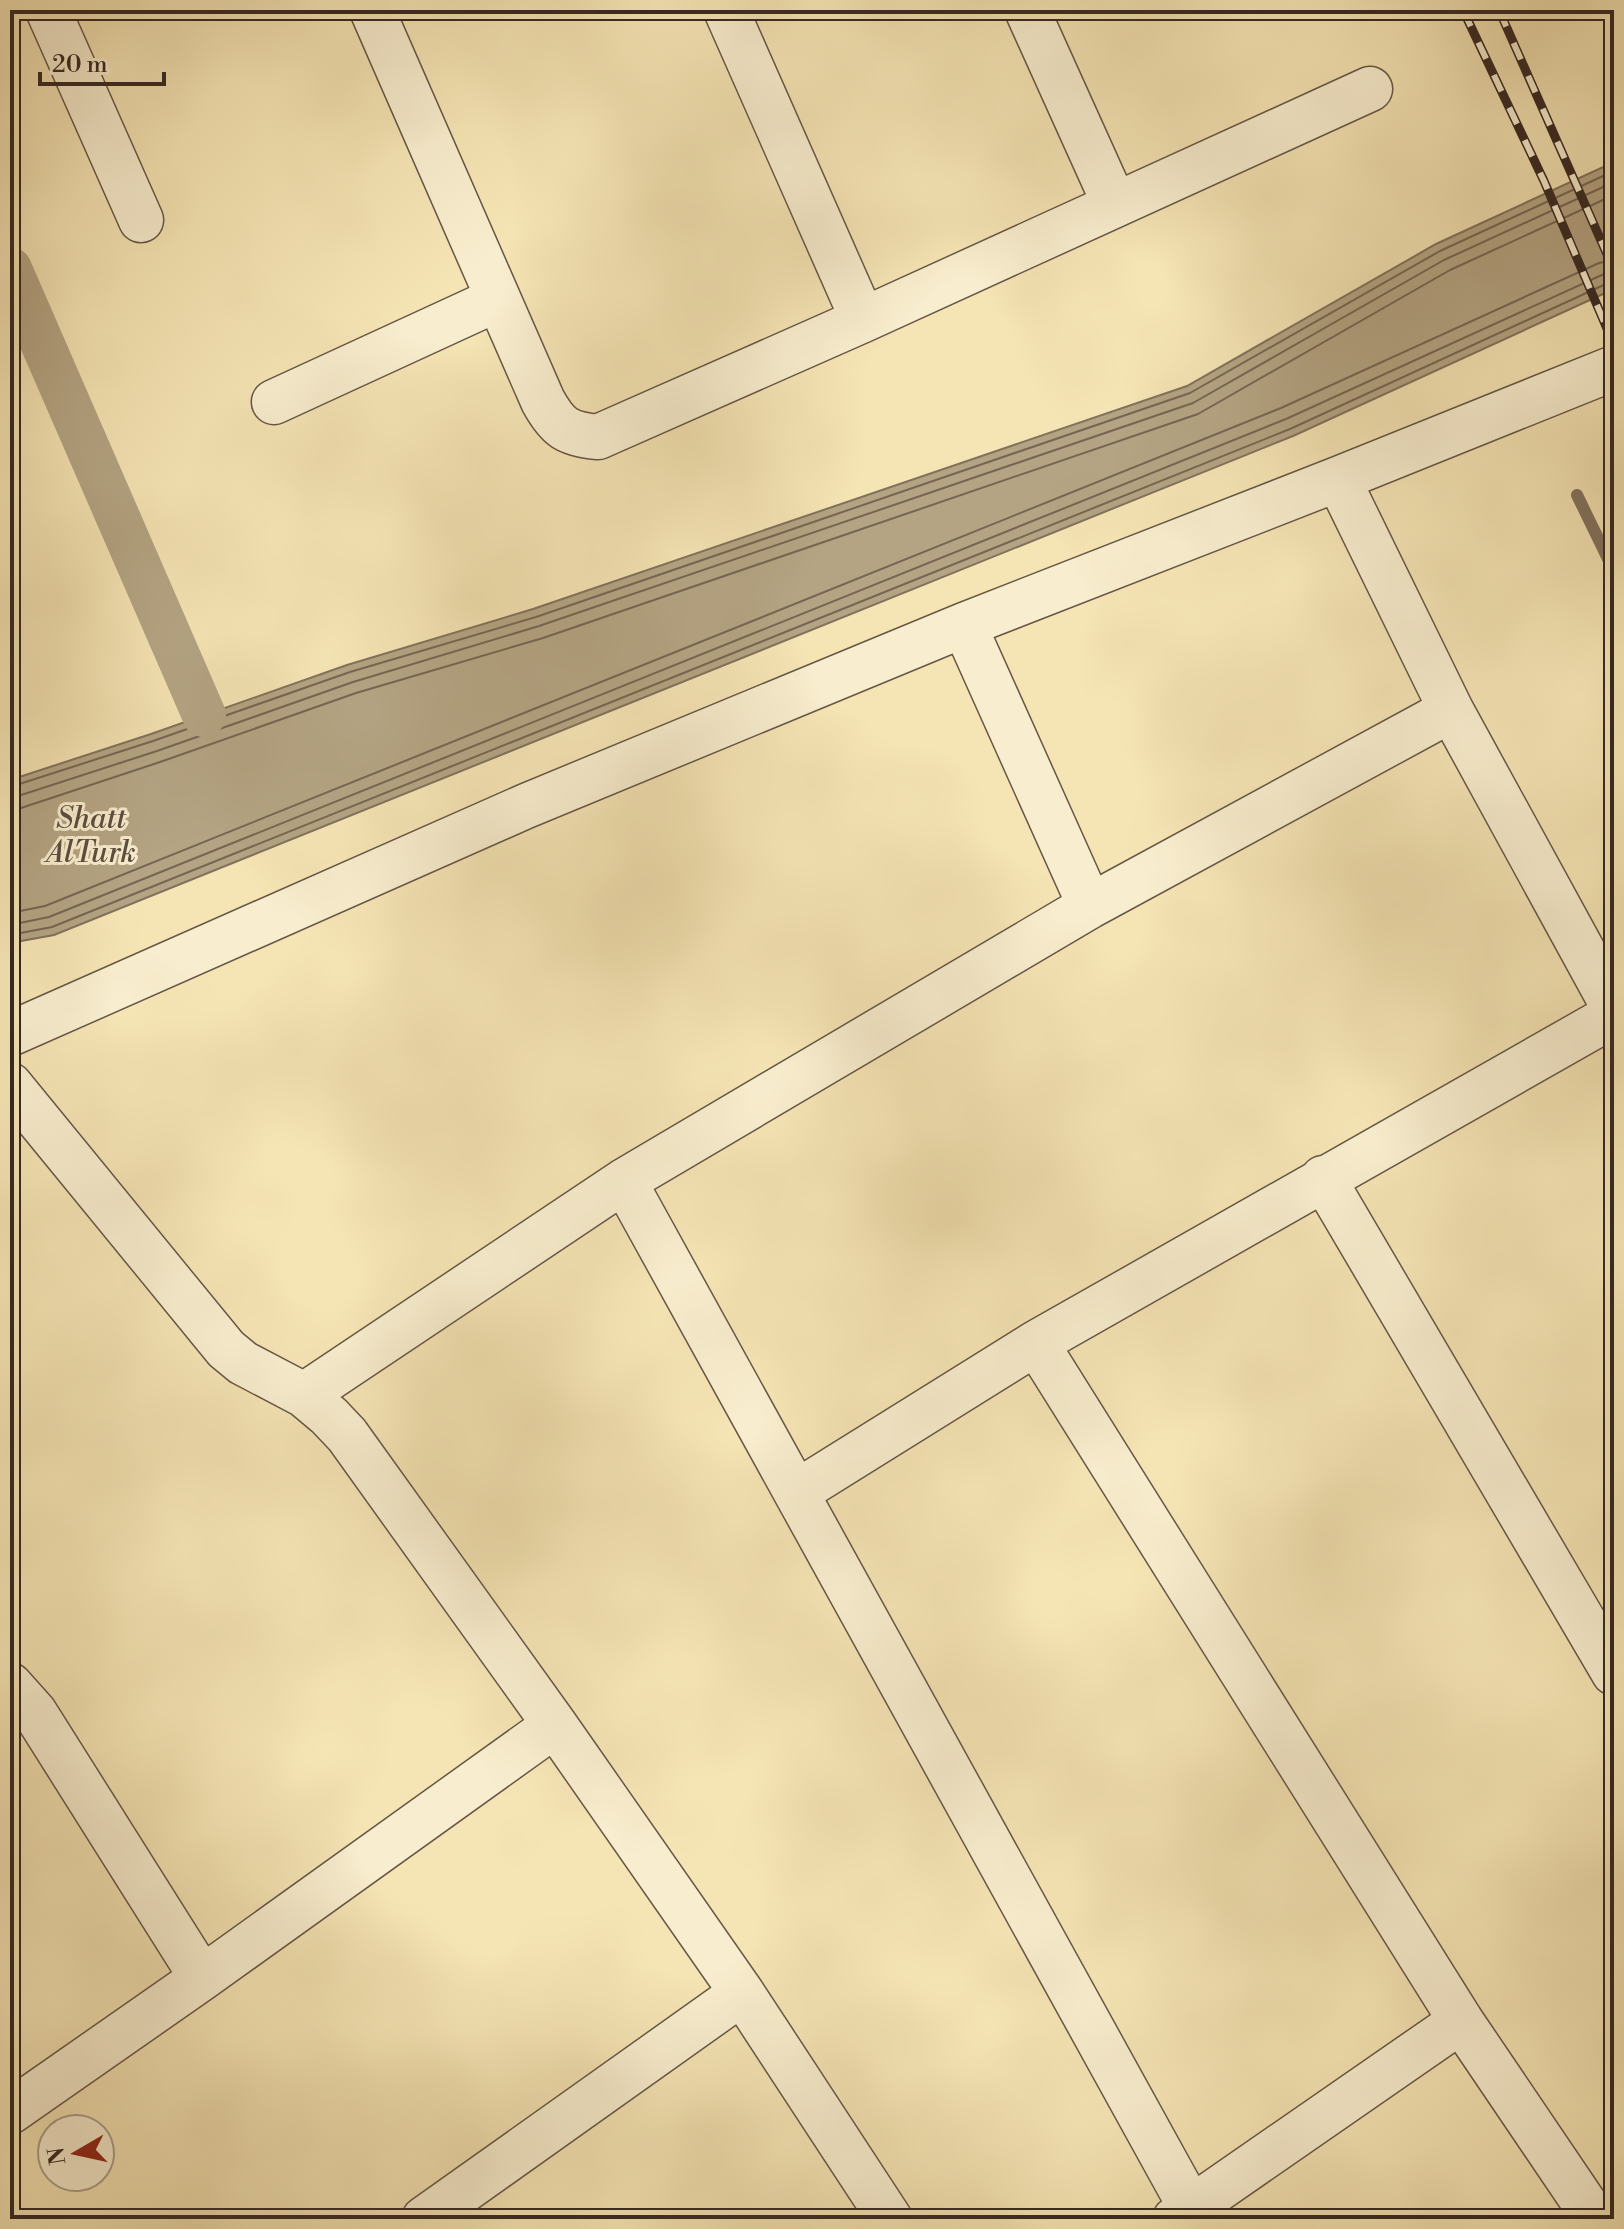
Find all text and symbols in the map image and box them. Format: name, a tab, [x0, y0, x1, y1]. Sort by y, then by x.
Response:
scale bar	[40, 36, 164, 86]
text: 20 m	[52, 50, 108, 80]
water label: Shatt AlTurk	[43, 800, 136, 872]
north arrow	[36, 2113, 116, 2193]
text: N	[43, 2145, 72, 2167]

